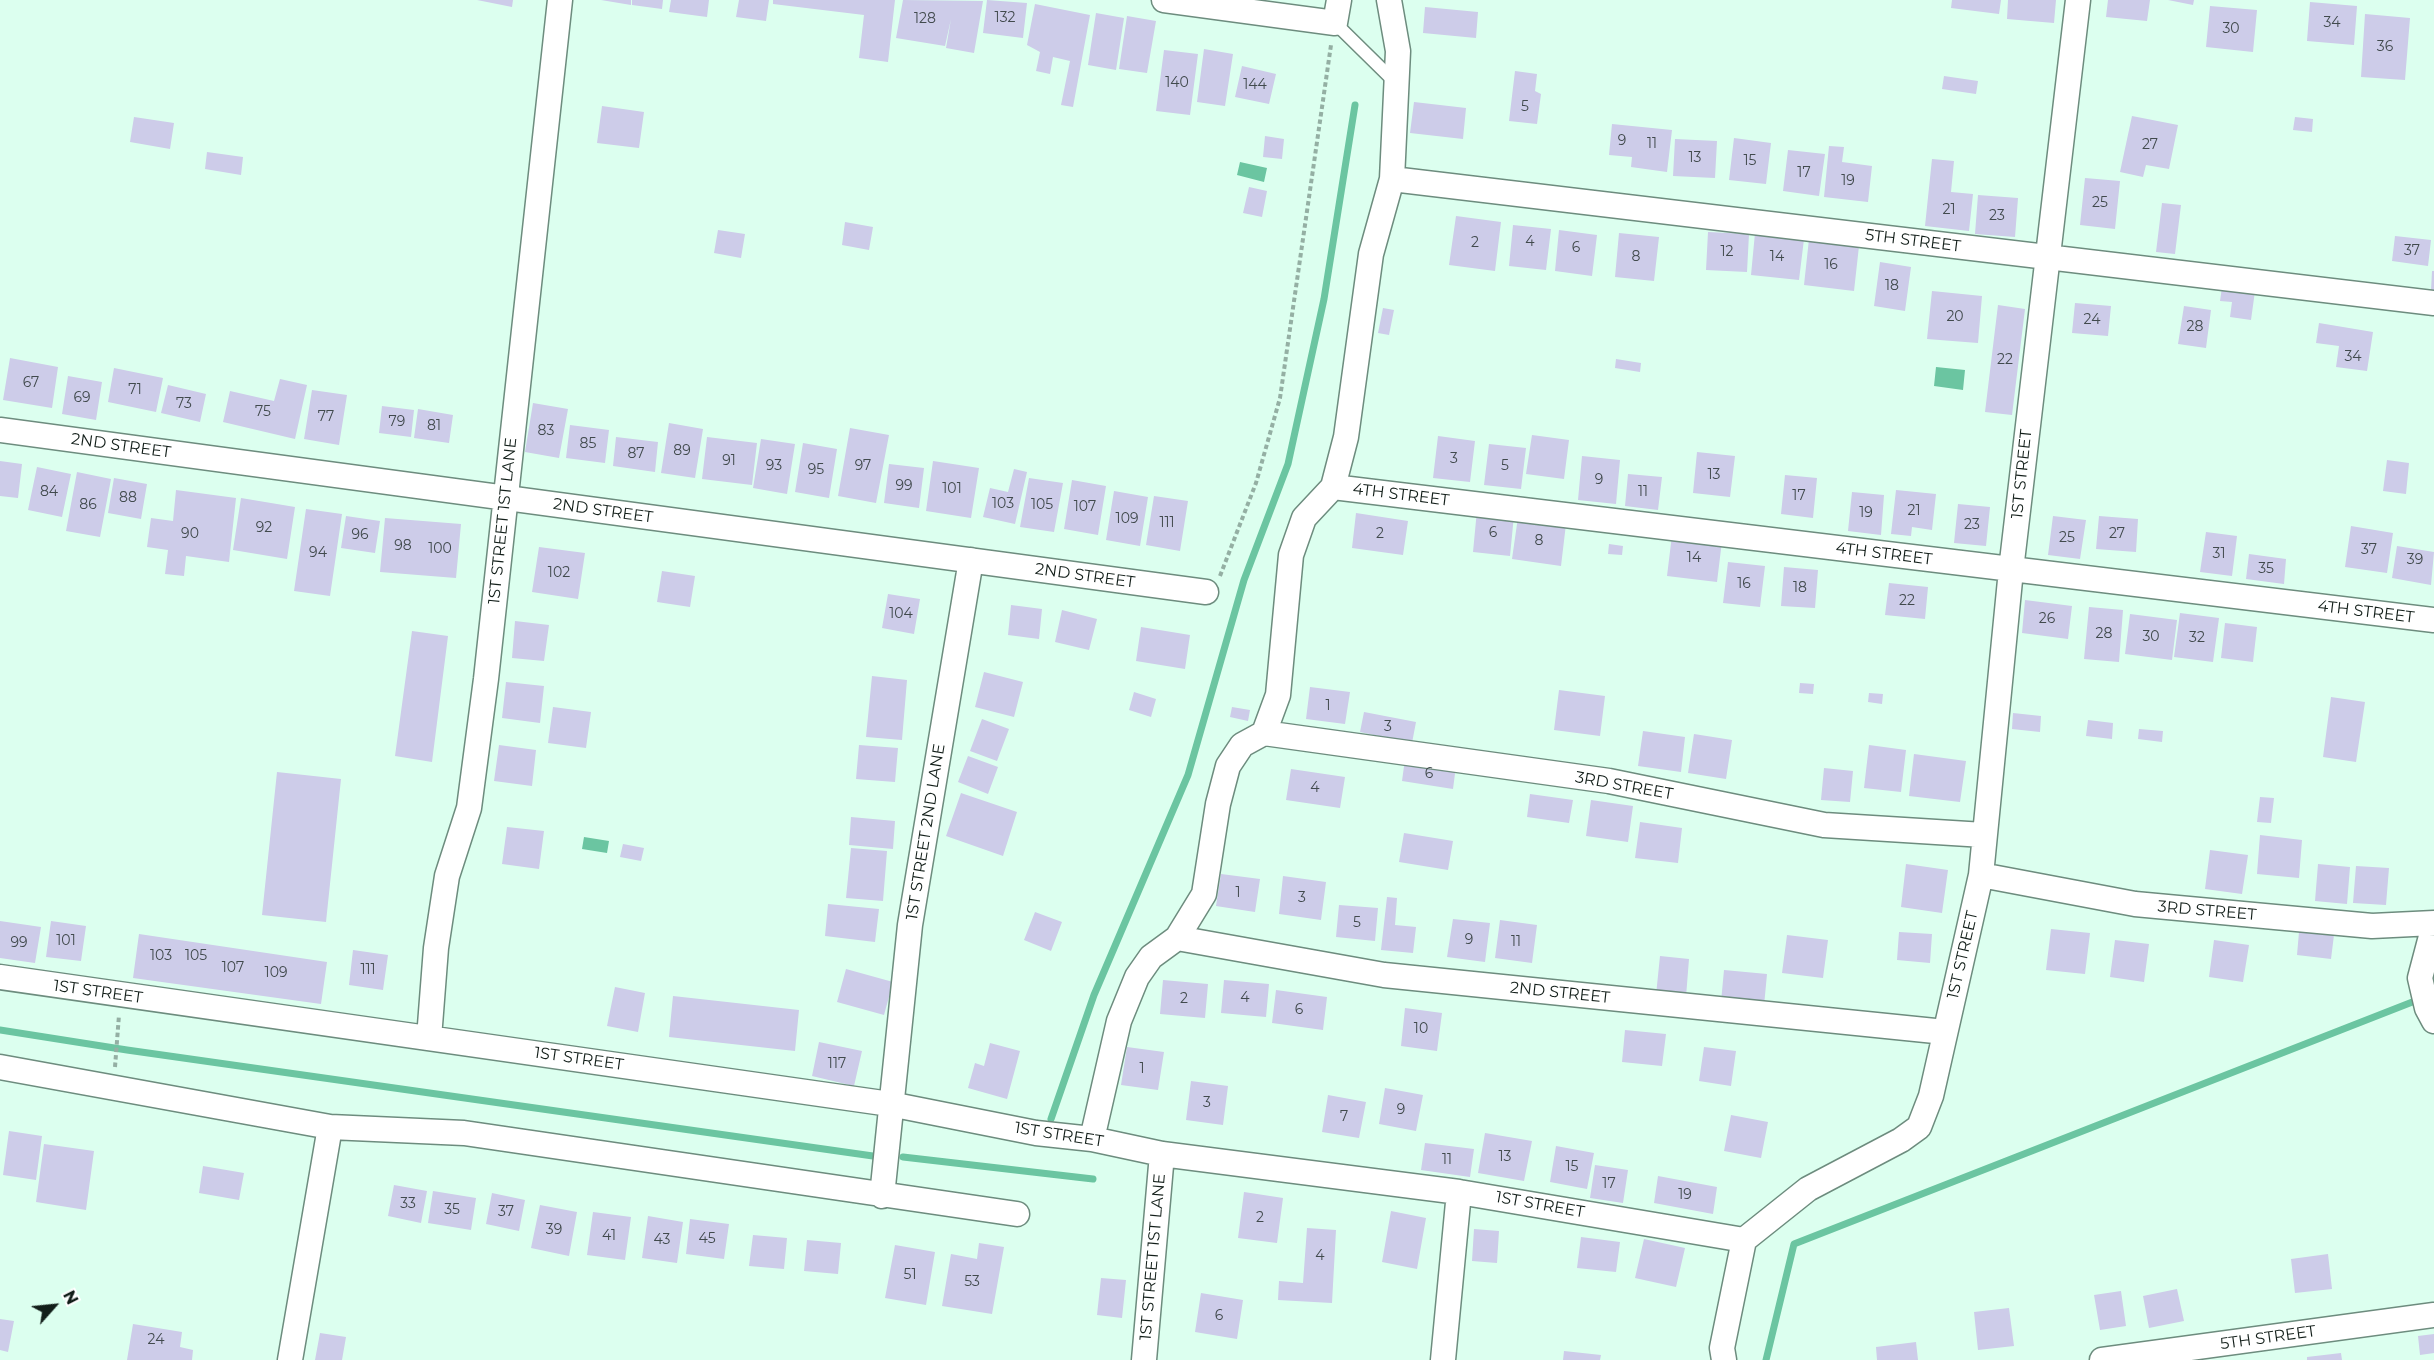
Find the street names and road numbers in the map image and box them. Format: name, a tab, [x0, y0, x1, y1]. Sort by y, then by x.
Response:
street label: 5TH STREET	[1864, 226, 1962, 256]
street label: 1ST STREET	[2008, 428, 2036, 520]
street label: 2ND STREET	[70, 429, 172, 463]
street label: 1ST STREET 1ST LANE	[485, 437, 521, 605]
street label: 4TH STREET	[1352, 480, 1450, 510]
street label: 2ND STREET	[552, 494, 654, 528]
street label: 4TH STREET	[1835, 539, 1933, 569]
street label: 2ND STREET	[1034, 559, 1136, 593]
street label: 4TH STREET	[2317, 597, 2415, 627]
street label: 1ST STREET 2ND LANE	[903, 743, 949, 921]
street label: 3RD STREET	[1574, 768, 1674, 804]
street label: 3RD STREET	[2157, 897, 2257, 925]
street label: 1ST STREET	[1944, 909, 1982, 1001]
street label: 1ST STREET	[52, 976, 144, 1008]
street label: 2ND STREET	[1509, 978, 1611, 1008]
street label: 1ST STREET	[533, 1043, 625, 1075]
street label: 1ST STREET	[1013, 1118, 1105, 1152]
street label: 1ST STREET 1ST LANE	[1136, 1173, 1170, 1341]
street label: 1ST STREET	[1494, 1188, 1586, 1222]
street label: 5TH STREET	[2219, 1322, 2317, 1354]

